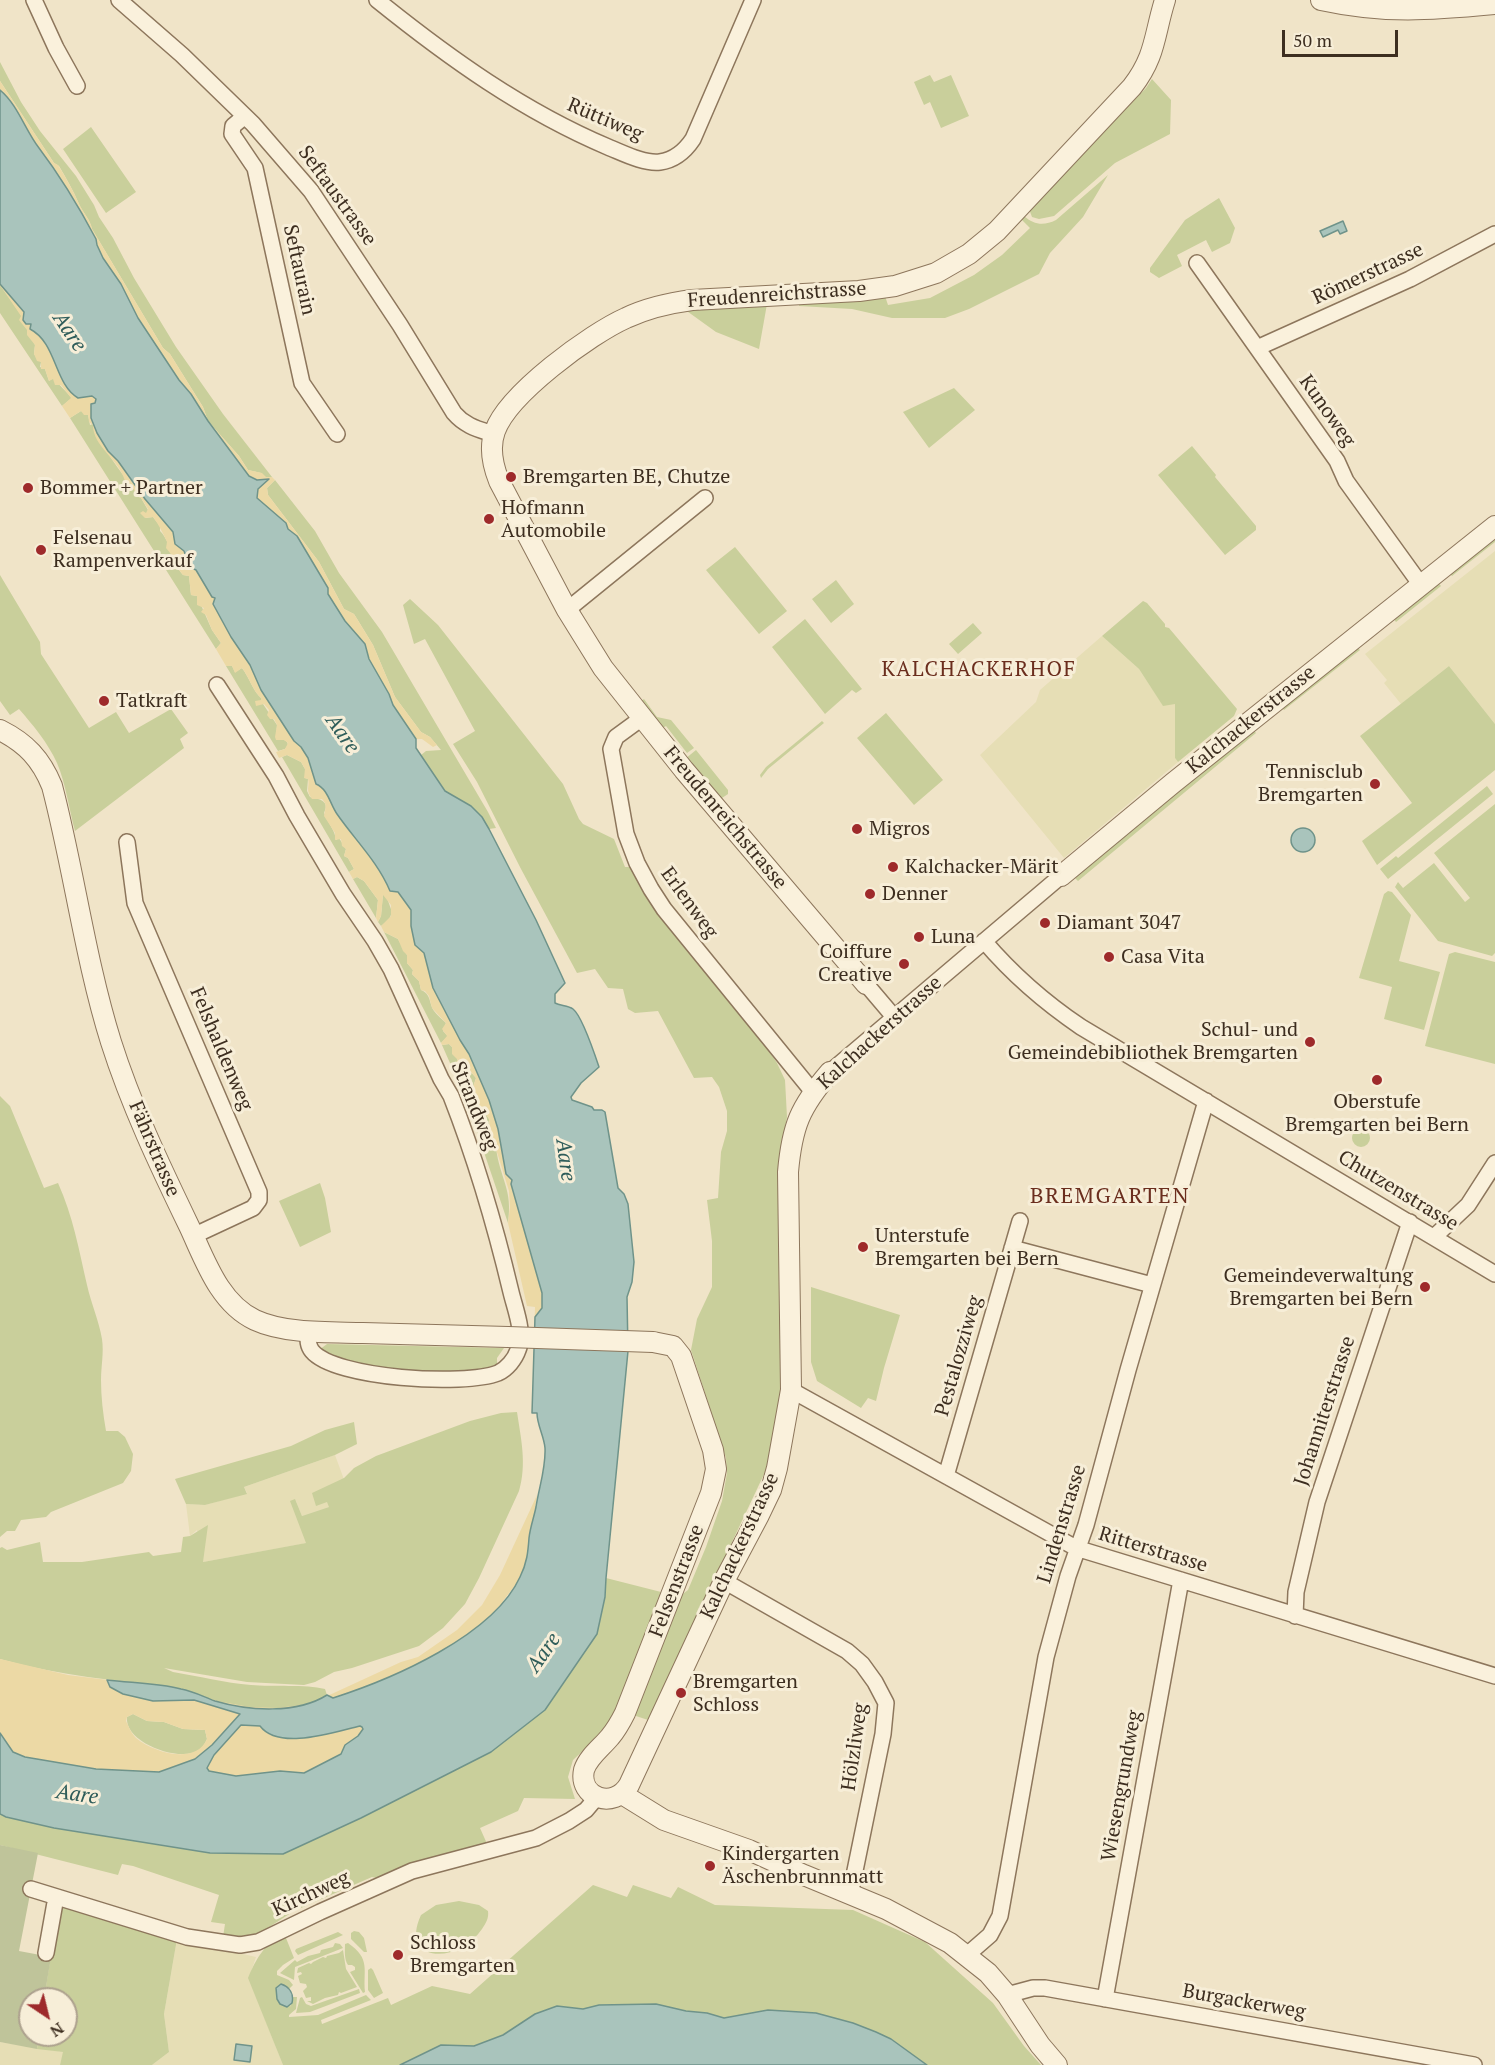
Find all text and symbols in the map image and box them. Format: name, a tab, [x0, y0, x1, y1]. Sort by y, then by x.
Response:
scale bar	[1285, 18, 1400, 56]
text: 50 m	[1293, 28, 1332, 52]
street label: Rüttiweg	[564, 93, 646, 147]
street label: Seftaustrasse	[293, 141, 381, 251]
street label: Seftaurain	[278, 222, 320, 318]
street label: Römerstrasse	[1309, 238, 1427, 310]
street label: Freudenreichstrasse	[687, 277, 867, 313]
water label: Aare	[47, 307, 91, 357]
street label: Kunoweg	[1294, 371, 1360, 451]
place label: Bremgarten BE, Chutze	[523, 465, 730, 489]
marker: Bremgarten BE, Chutze	[504, 470, 518, 484]
place label: Bommer + Partner	[40, 476, 203, 500]
marker: Bommer + Partner	[21, 481, 35, 495]
place label: Hofmann Automobile	[501, 496, 606, 543]
marker: Hofmann Automobile	[482, 512, 496, 526]
place label: Felsenau Rampenverkauf	[53, 526, 193, 573]
marker: Felsenau Rampenverkauf	[34, 543, 48, 557]
district label: KALCHACKERHOF	[882, 657, 1076, 683]
street label: Kalchackerstrasse	[1182, 661, 1320, 779]
place label: Tatkraft	[116, 689, 187, 713]
marker: Tatkraft	[97, 694, 111, 708]
water label: Aare	[319, 709, 365, 759]
street label: Freudenreichstrasse	[658, 742, 792, 894]
place label: Tennisclub Bremgarten	[1258, 760, 1363, 807]
marker: Tennisclub Bremgarten	[1368, 777, 1382, 791]
place label: Migros	[869, 817, 930, 841]
marker: Migros	[850, 822, 864, 836]
place label: Kalchacker-Märit	[905, 855, 1059, 879]
marker: Kalchacker-Märit	[886, 860, 900, 874]
street label: Erlenweg	[655, 863, 723, 943]
place label: Denner	[882, 882, 948, 906]
marker: Denner	[863, 887, 877, 901]
place label: Diamant 3047	[1057, 911, 1181, 935]
marker: Diamant 3047	[1038, 916, 1052, 930]
place label: Luna	[931, 925, 975, 949]
marker: Luna	[912, 930, 926, 944]
place label: Coiffure Creative	[818, 940, 892, 987]
place label: Casa Vita	[1121, 945, 1205, 969]
marker: Casa Vita	[1102, 950, 1116, 964]
marker: Coiffure Creative	[897, 957, 911, 971]
street label: Kalchackerstrasse	[813, 971, 947, 1095]
street label: Felshaldenweg	[184, 984, 258, 1114]
place label: Schul- und Gemeindebibliothek Bremgarten	[1008, 1018, 1298, 1065]
marker: Schul- und Gemeindebibliothek Bremgarten	[1303, 1035, 1317, 1049]
street label: Strandweg	[445, 1058, 503, 1154]
marker: Oberstufe Bremgarten bei Bern	[1370, 1073, 1384, 1087]
place label: Oberstufe Bremgarten bei Bern	[1285, 1090, 1469, 1137]
street label: Fährstrasse	[123, 1098, 185, 1200]
water label: Aare	[550, 1137, 580, 1183]
street label: Chutzenstrasse	[1333, 1146, 1463, 1236]
district label: BREMGARTEN	[1030, 1184, 1190, 1210]
place label: Unterstufe Bremgarten bei Bern	[875, 1224, 1059, 1271]
marker: Unterstufe Bremgarten bei Bern	[856, 1240, 870, 1254]
place label: Gemeindeverwaltung Bremgarten bei Bern	[1223, 1264, 1413, 1311]
marker: Gemeindeverwaltung Bremgarten bei Bern	[1418, 1280, 1432, 1294]
street label: Pestalozziweg	[930, 1293, 988, 1419]
street label: Johanniterstrasse	[1289, 1333, 1361, 1489]
street label: Lindenstrasse	[1033, 1462, 1091, 1586]
street label: Kalchackerstrasse	[696, 1469, 784, 1623]
street label: Felsenstrasse	[645, 1521, 709, 1641]
street label: Ritterstrasse	[1096, 1522, 1210, 1578]
water label: Aare	[521, 1628, 567, 1678]
place label: Bremgarten Schloss	[693, 1670, 798, 1717]
marker: Bremgarten Schloss	[674, 1686, 688, 1700]
street label: Hölzliweg	[837, 1702, 873, 1792]
street label: Wiesengrundweg	[1097, 1709, 1147, 1863]
water label: Aare	[54, 1780, 100, 1810]
place label: Kindergarten Äschenbrunnmatt	[722, 1842, 883, 1889]
marker: Kindergarten Äschenbrunnmatt	[703, 1859, 717, 1873]
street label: Kirchweg	[269, 1866, 353, 1922]
place label: Schloss Bremgarten	[410, 1931, 515, 1978]
marker: Schloss Bremgarten	[391, 1948, 405, 1962]
street label: Burgackerweg	[1181, 1979, 1307, 2025]
north arrow	[18, 1987, 78, 2047]
text: N	[46, 2018, 68, 2043]

